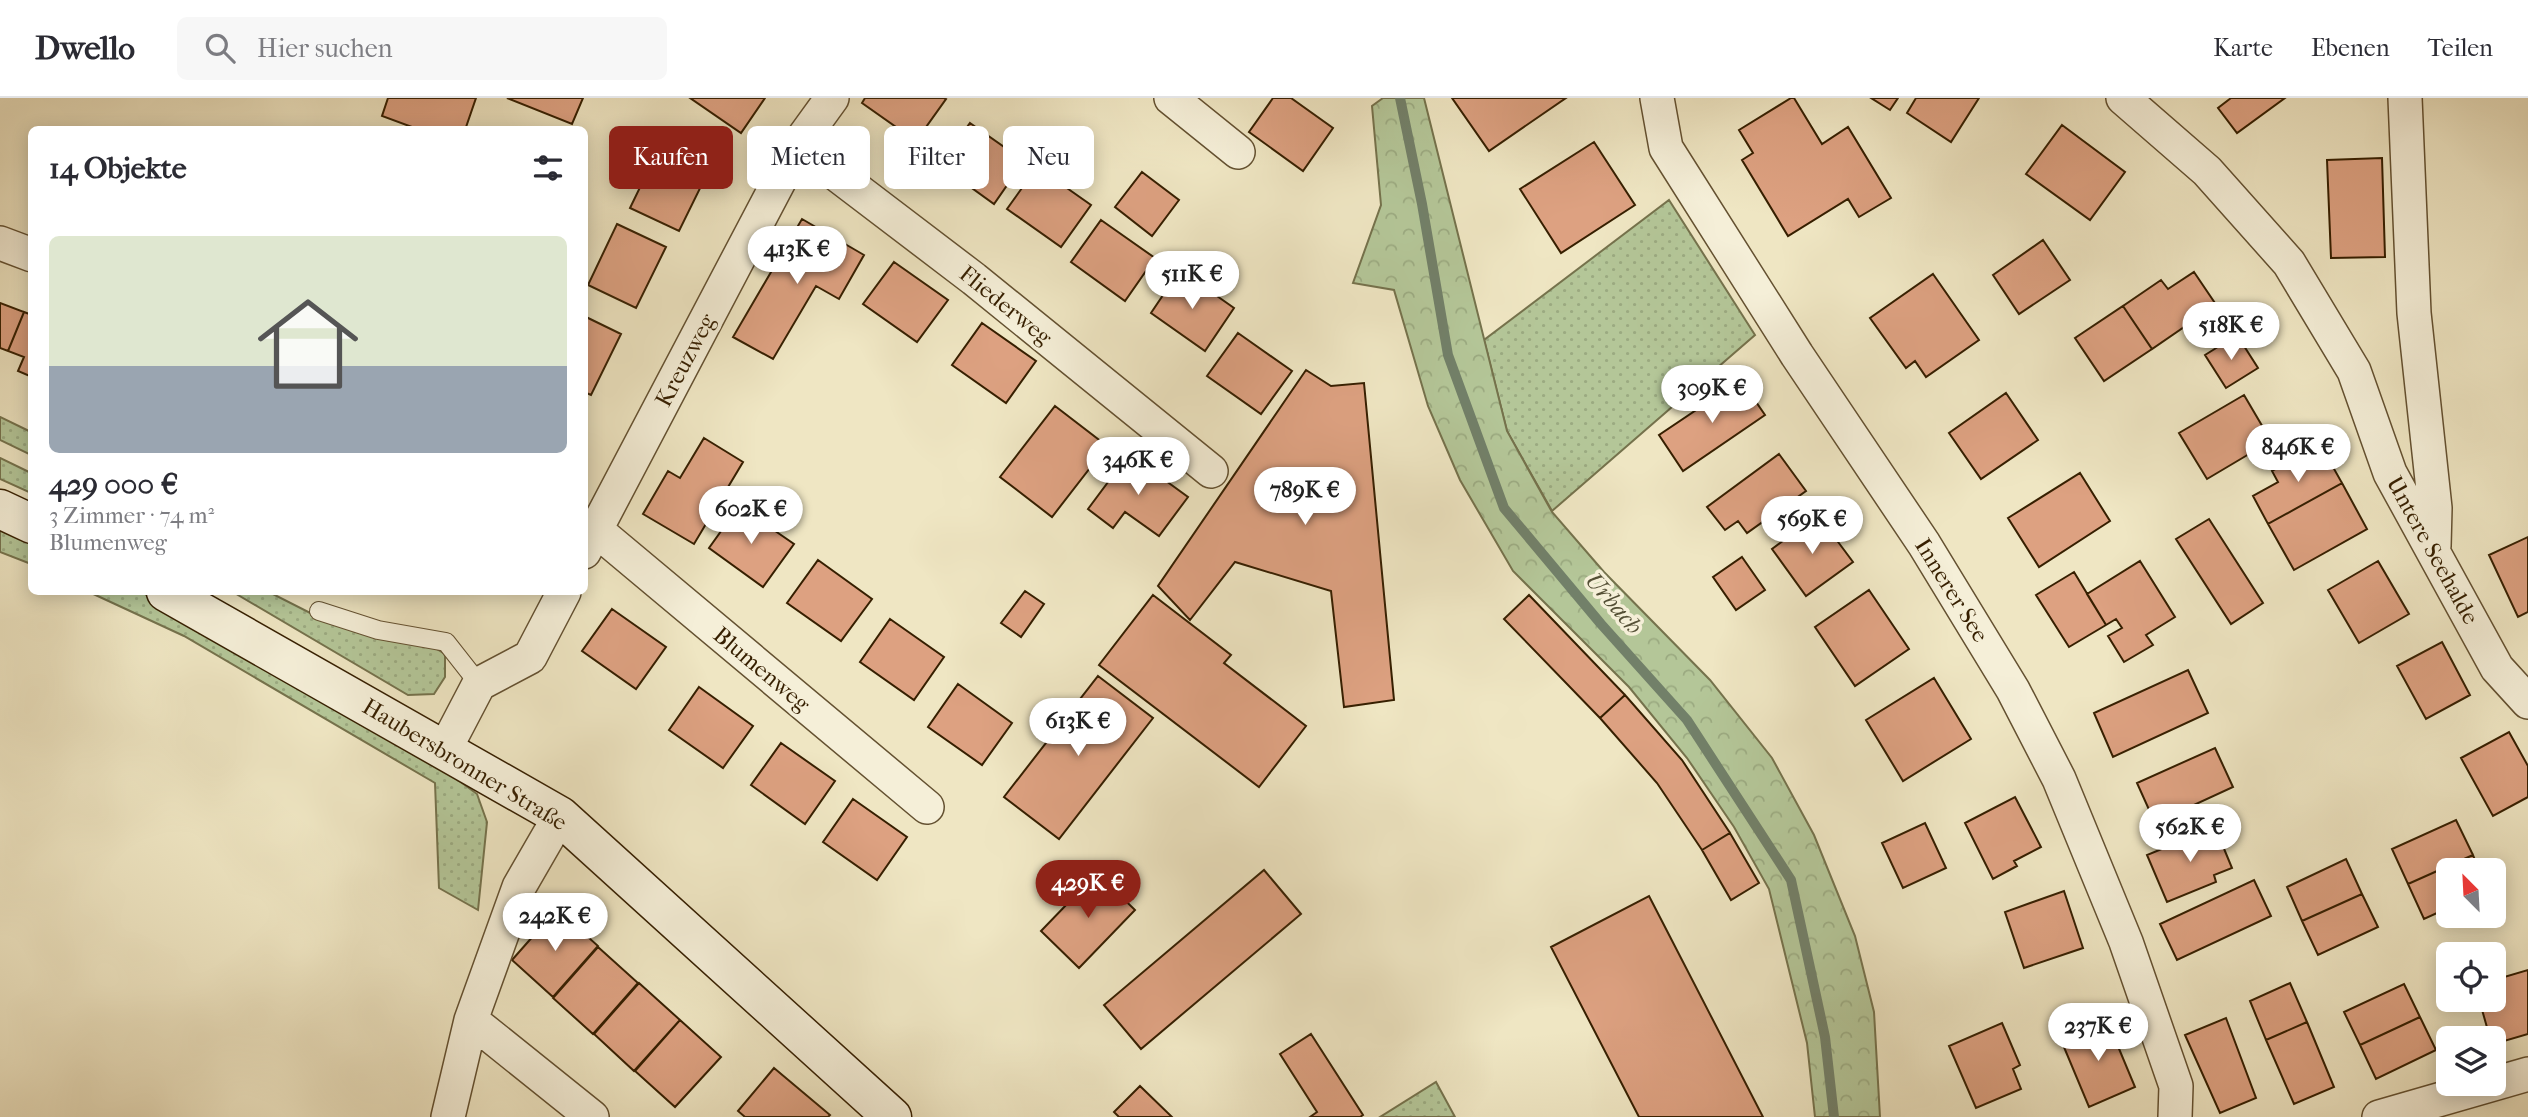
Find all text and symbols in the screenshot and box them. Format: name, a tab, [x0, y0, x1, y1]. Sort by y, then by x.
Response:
search box	[177, 17, 667, 80]
text: Dwello	[35, 29, 135, 68]
icon: search	[201, 29, 239, 67]
text: Hier suchen	[257, 33, 393, 64]
text: Karte	[2213, 34, 2273, 62]
text: Ebenen	[2311, 34, 2390, 62]
text: Teilen	[2428, 34, 2493, 62]
chip: Kaufen	[609, 126, 733, 189]
chip: Mieten	[747, 126, 870, 189]
chip: Filter	[884, 126, 989, 189]
chip: Neu	[1003, 126, 1094, 189]
icon: filters	[529, 149, 567, 187]
text: 14 Objekte	[49, 151, 187, 186]
pin: 413K €	[740, 226, 854, 286]
text: 413K €	[764, 235, 830, 262]
pin: 511K €	[1135, 252, 1249, 311]
street label: Fliederweg	[954, 260, 1058, 351]
text: 511K €	[1161, 260, 1223, 287]
icon: home	[245, 281, 371, 407]
pin: 518K €	[2174, 302, 2288, 362]
street label: Kreuzweg	[650, 309, 721, 411]
text: 518K €	[2198, 311, 2264, 338]
pin: 309K €	[1655, 366, 1769, 425]
text: 309K €	[1677, 374, 1747, 401]
pin: 846K €	[2241, 424, 2355, 484]
text: 846K €	[2262, 433, 2334, 460]
pin: 346K €	[1081, 438, 1195, 497]
text: 346K €	[1103, 446, 1173, 473]
text: 429 000 €	[49, 467, 178, 502]
pin: 789K €	[1248, 468, 1362, 527]
street label: Untere Seehalde	[2381, 472, 2484, 629]
text: 789K €	[1270, 476, 1340, 503]
pin: 602K €	[694, 486, 808, 546]
text: 602K €	[715, 495, 787, 522]
pin: 569K €	[1755, 496, 1869, 556]
text: 3 Zimmer · 74 m²	[49, 502, 214, 529]
text: 569K €	[1777, 505, 1847, 532]
text: Blumenweg	[49, 529, 167, 556]
street label: Innerer See	[1909, 533, 1994, 647]
water label: Urbach	[1580, 566, 1648, 640]
street label: Blumenweg	[708, 621, 816, 718]
street label: Haubersbronner Straße	[358, 693, 572, 836]
pin: 613K €	[1021, 698, 1135, 758]
text: 613K €	[1045, 707, 1111, 734]
pin: 562K €	[2133, 804, 2247, 864]
text: 562K €	[2155, 813, 2225, 840]
north arrow	[2436, 858, 2506, 928]
map controls	[2436, 858, 2506, 1096]
pin: 429K €	[1031, 860, 1145, 920]
text: 429K €	[1052, 869, 1124, 896]
pin: 242K €	[498, 894, 612, 953]
text: 242K €	[519, 902, 591, 929]
button: locate	[2436, 942, 2506, 1012]
pin: 237K €	[2041, 1004, 2155, 1063]
text: 237K €	[2064, 1012, 2132, 1039]
button: layers	[2436, 1026, 2506, 1096]

